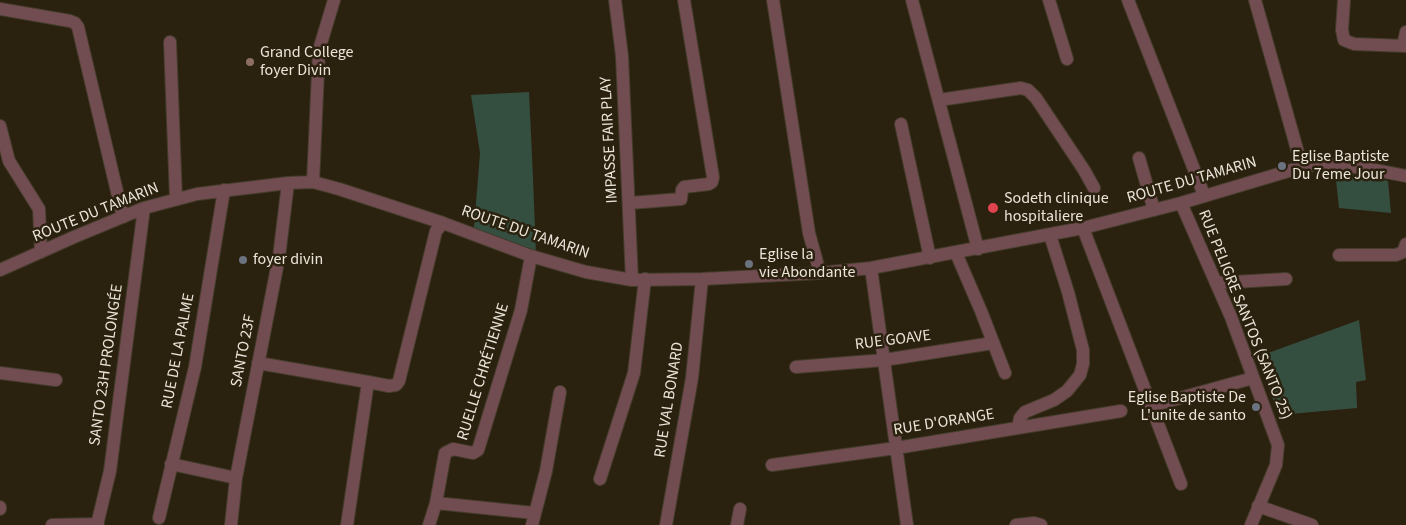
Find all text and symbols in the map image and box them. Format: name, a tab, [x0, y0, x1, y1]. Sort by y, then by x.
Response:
place label: Grand College foyer Divin	[260, 43, 353, 81]
marker: Grand College foyer Divin	[244, 56, 256, 68]
street label: IMPASSE FAIR PLAY	[597, 76, 623, 204]
place label: Eglise Baptiste Du 7eme Jour	[1292, 147, 1389, 185]
street label: ROUTE DU TAMARIN	[1125, 153, 1259, 209]
marker: Eglise Baptiste Du 7eme Jour	[1276, 160, 1288, 172]
street label: ROUTE DU TAMARIN	[30, 179, 162, 247]
place label: Sodeth clinique hospitaliere	[1004, 189, 1109, 227]
marker: Sodeth clinique hospitaliere	[986, 201, 1000, 215]
street label: ROUTE DU TAMARIN	[458, 202, 592, 264]
street label: RUE PELIGRE SANTOS (SANTO 25)	[1193, 207, 1295, 423]
place label: Eglise la vie Abondante	[759, 245, 855, 283]
place label: foyer divin	[253, 250, 323, 270]
marker: foyer divin	[237, 254, 249, 266]
marker: Eglise la vie Abondante	[743, 258, 755, 270]
street label: SANTO 23H PROLONGÉE	[86, 283, 128, 447]
street label: RUE DE LA PALME	[158, 292, 200, 410]
street label: RUELLE CHRÉTIENNE	[454, 301, 514, 443]
street label: SANTO 23F	[228, 313, 260, 389]
street label: RUE GOAVE	[854, 327, 932, 355]
street label: RUE VAL BONARD	[651, 341, 689, 459]
place label: Eglise Baptiste De L'unite de santo	[1128, 388, 1246, 426]
marker: Eglise Baptiste De L'unite de santo	[1250, 401, 1262, 413]
street label: RUE D'ORANGE	[892, 406, 996, 440]

